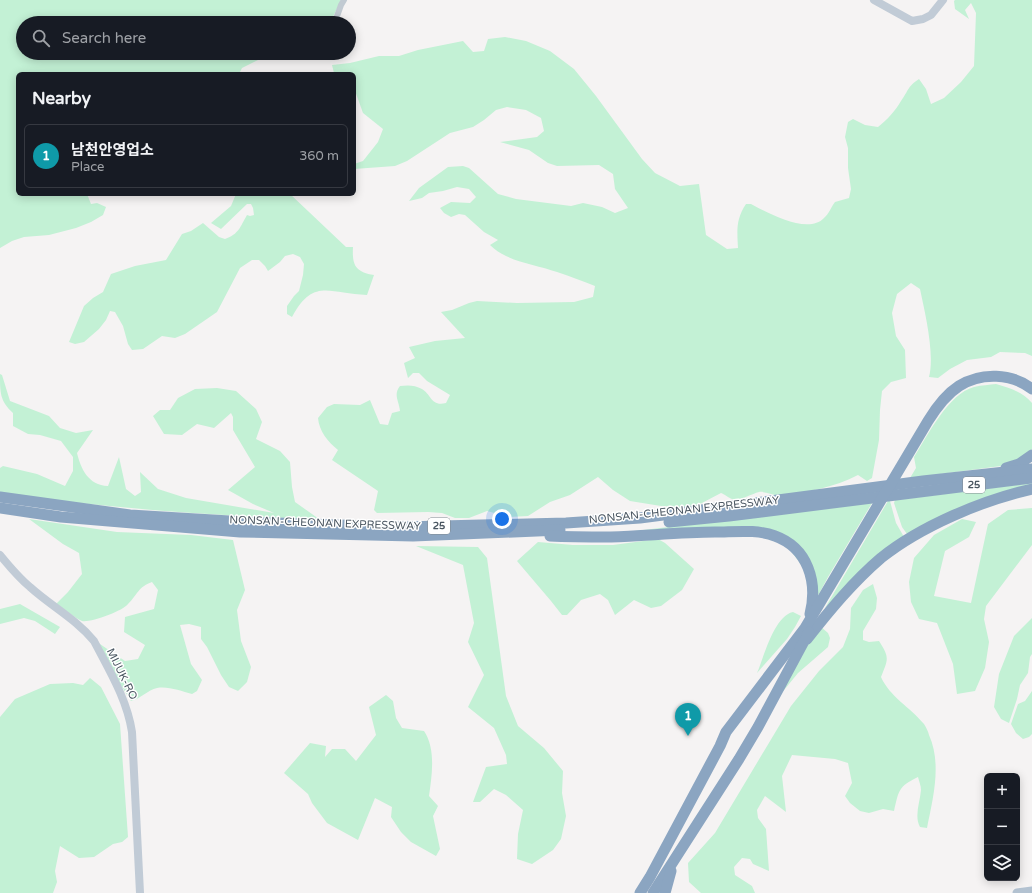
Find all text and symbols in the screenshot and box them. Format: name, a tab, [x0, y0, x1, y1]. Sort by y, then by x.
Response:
search box	[16, 16, 356, 60]
icon: search	[30, 27, 52, 49]
text: Search here	[62, 29, 146, 47]
text: Nearby	[32, 88, 91, 109]
text: 남천안영업소	[71, 141, 154, 159]
text: 1	[42, 148, 50, 164]
text: 360 m	[299, 148, 339, 164]
text: Place	[71, 159, 104, 175]
road number: 25	[963, 477, 985, 493]
street label: NONSAN-CHEONAN EXPRESSWAY	[588, 494, 780, 526]
your location	[492, 509, 512, 529]
street label: NONSAN-CHEONAN EXPRESSWAY	[229, 513, 421, 533]
road number: 25	[428, 518, 450, 534]
street label: MIJUK-RO	[104, 646, 140, 702]
pin: 1	[675, 703, 701, 736]
map controls	[984, 773, 1020, 881]
button: +	[984, 773, 1020, 809]
button: −	[984, 809, 1020, 845]
button: layers	[984, 845, 1020, 881]

